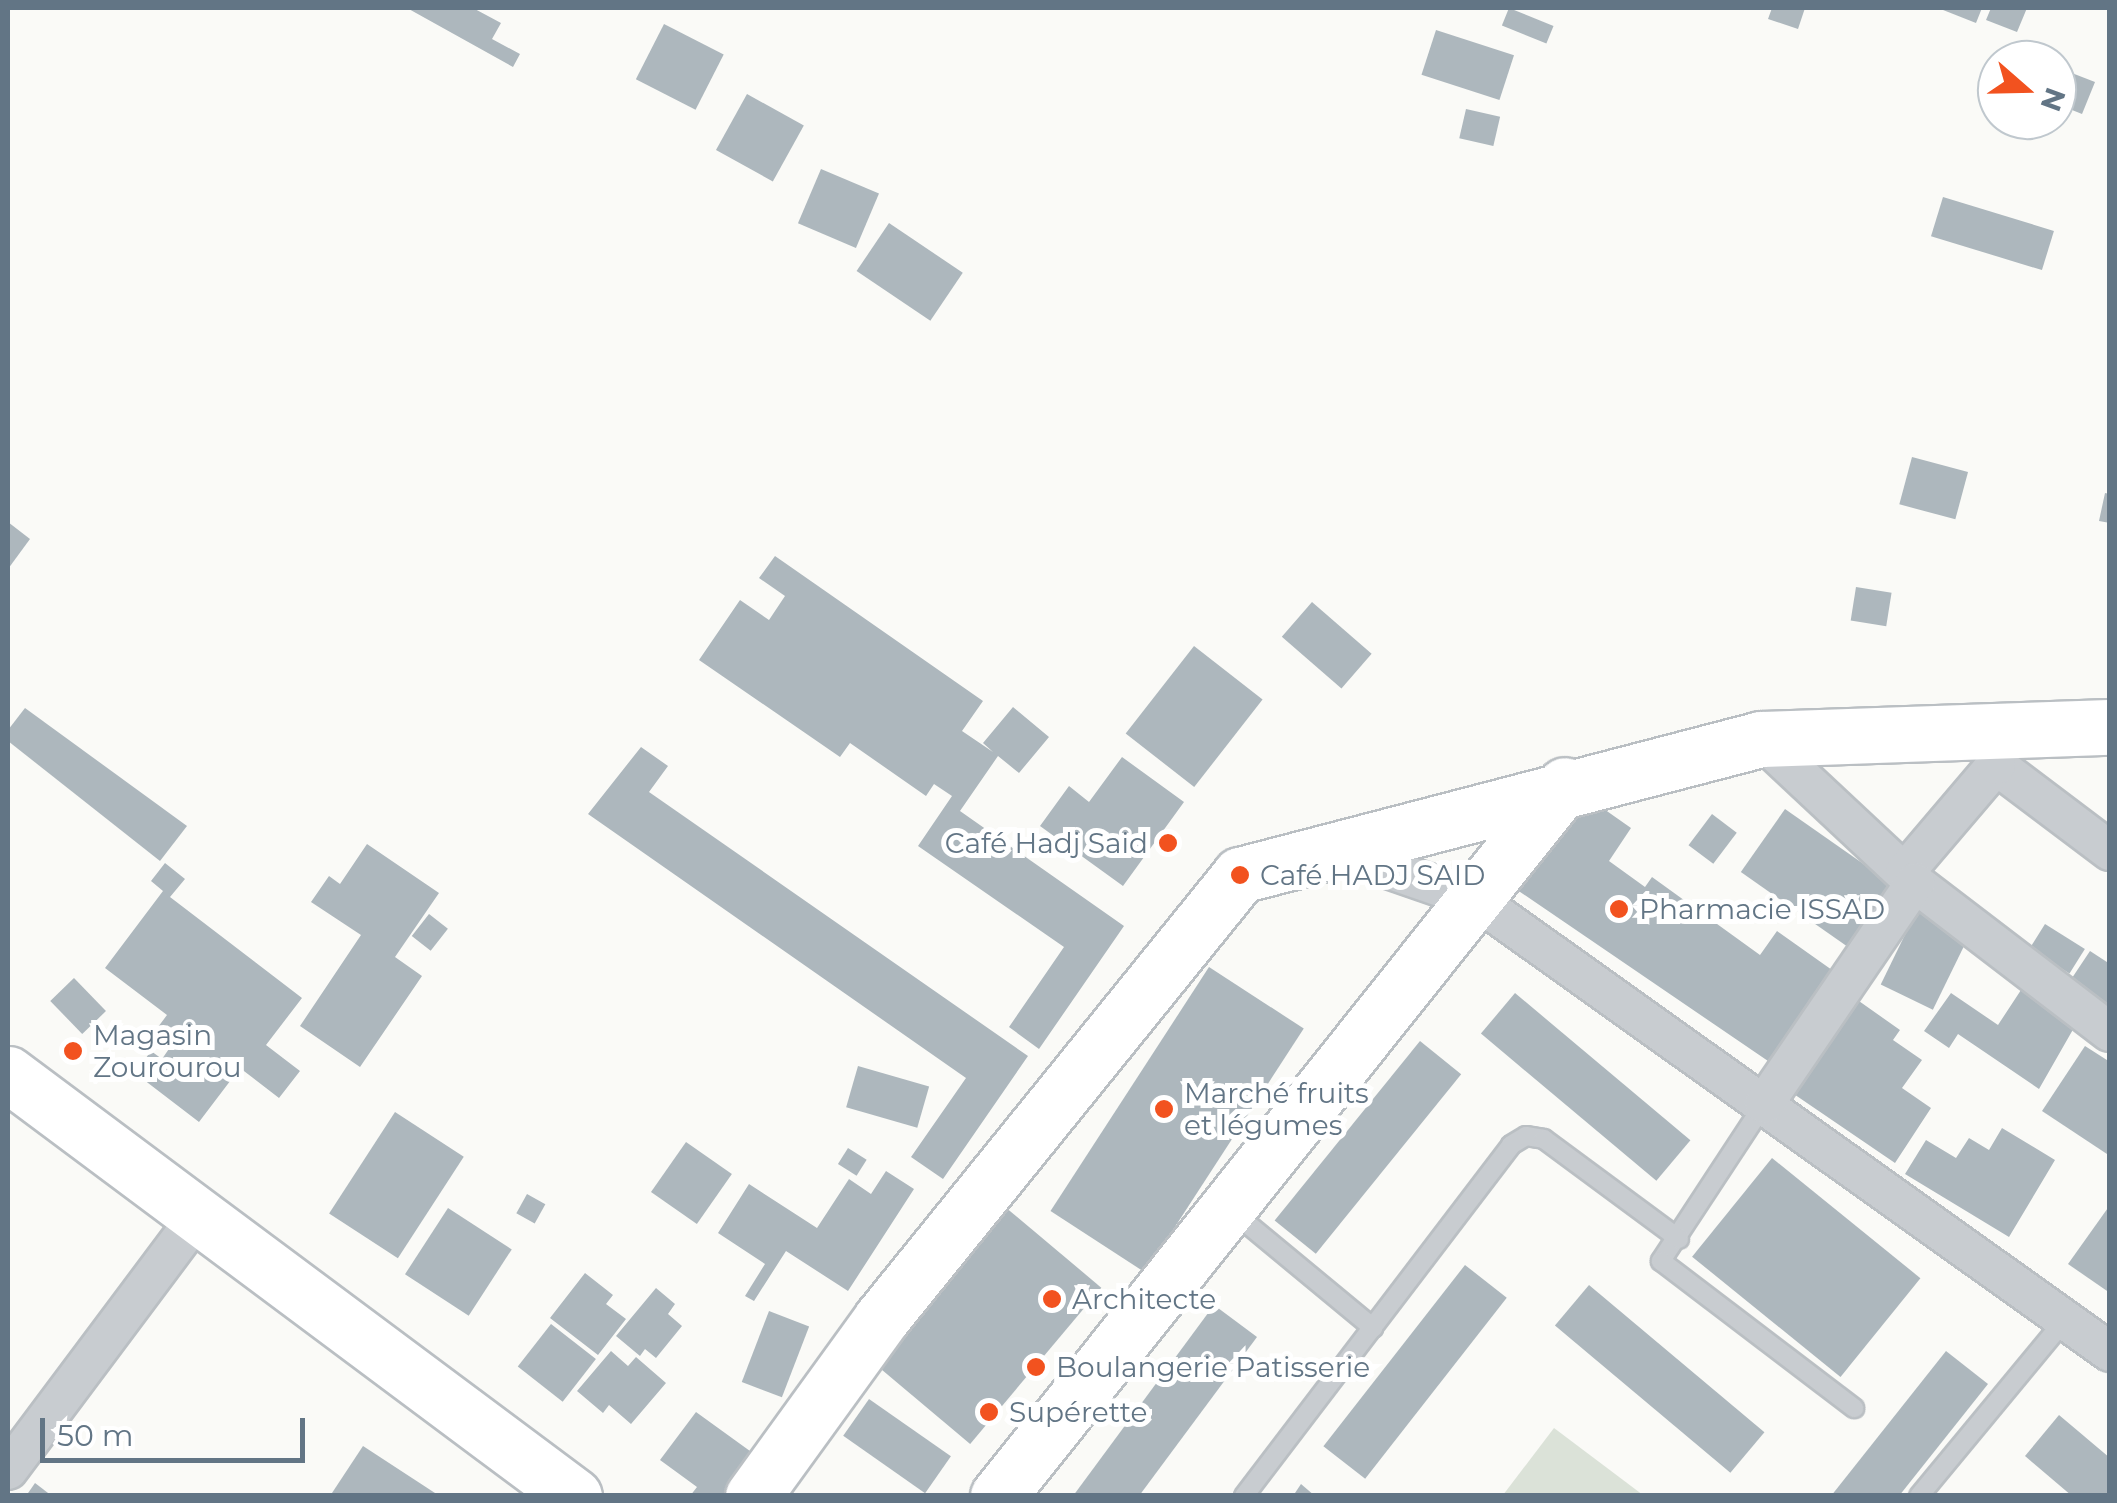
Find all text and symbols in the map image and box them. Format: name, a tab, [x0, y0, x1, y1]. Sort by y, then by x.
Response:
north arrow	[1977, 40, 2077, 140]
text: N	[2033, 83, 2073, 116]
place label: Café Hadj Said	[945, 826, 1148, 860]
marker: Café Hadj Said	[1157, 832, 1179, 854]
place label: Café HADJ SAID	[1260, 858, 1485, 892]
marker: Café HADJ SAID	[1229, 864, 1251, 886]
place label: Pharmacie ISSAD	[1639, 892, 1885, 926]
marker: Pharmacie ISSAD	[1608, 898, 1630, 920]
place label: Magasin Zourourou	[93, 1018, 242, 1084]
marker: Magasin Zourourou	[62, 1040, 84, 1062]
place label: Marché fruits et légumes	[1184, 1076, 1369, 1142]
marker: Marché fruits et légumes	[1153, 1098, 1175, 1120]
place label: Architecte	[1072, 1282, 1216, 1316]
marker: Architecte	[1041, 1288, 1063, 1310]
place label: Boulangerie Patisserie	[1056, 1350, 1370, 1384]
marker: Boulangerie Patisserie	[1025, 1356, 1047, 1378]
place label: Supérette	[1009, 1395, 1147, 1429]
scale bar	[45, 1398, 310, 1460]
marker: Supérette	[978, 1401, 1000, 1423]
text: 50 m	[57, 1417, 134, 1454]

